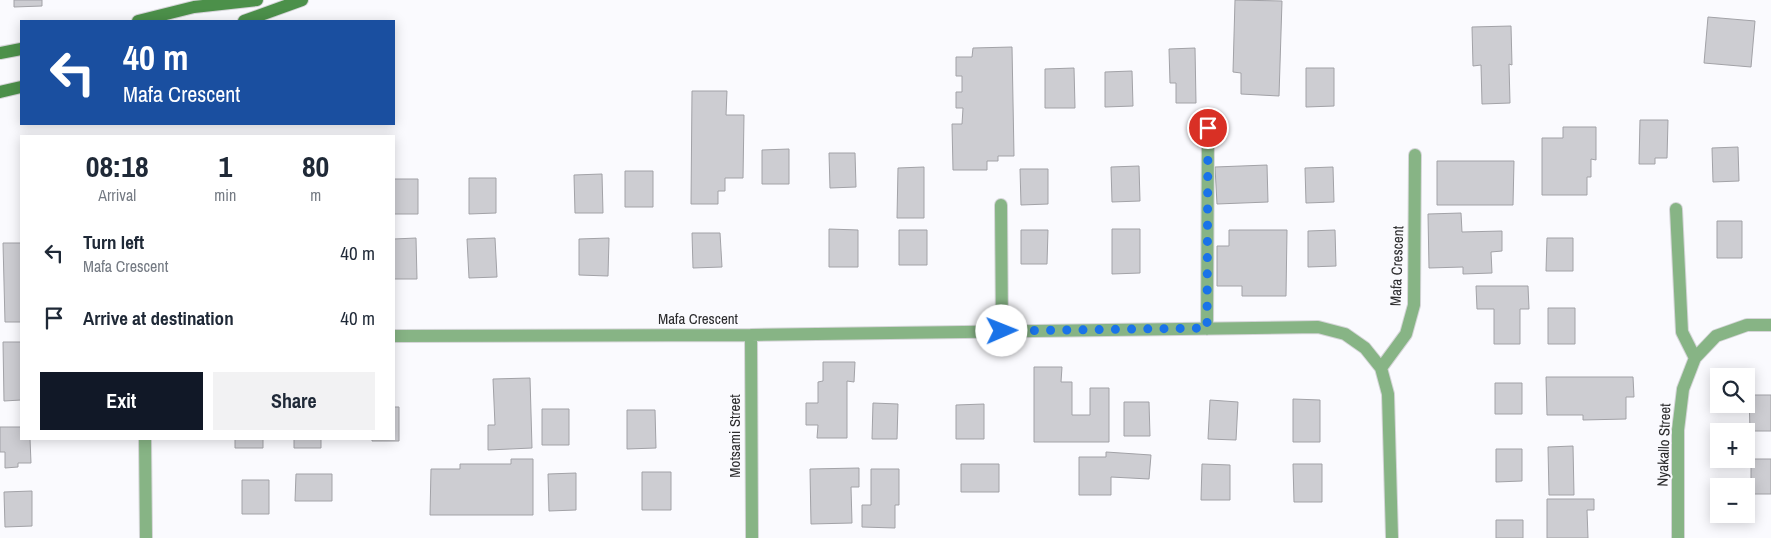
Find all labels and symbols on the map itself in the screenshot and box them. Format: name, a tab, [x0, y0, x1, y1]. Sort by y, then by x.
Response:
pin	[1187, 107, 1229, 149]
street label: Mafa Crescent	[1385, 225, 1408, 306]
position arrow	[975, 304, 1027, 356]
street label: Mafa Crescent	[658, 308, 739, 329]
street label: Motsami Street	[724, 394, 745, 478]
street label: Nyakallo Street	[1652, 402, 1675, 487]

